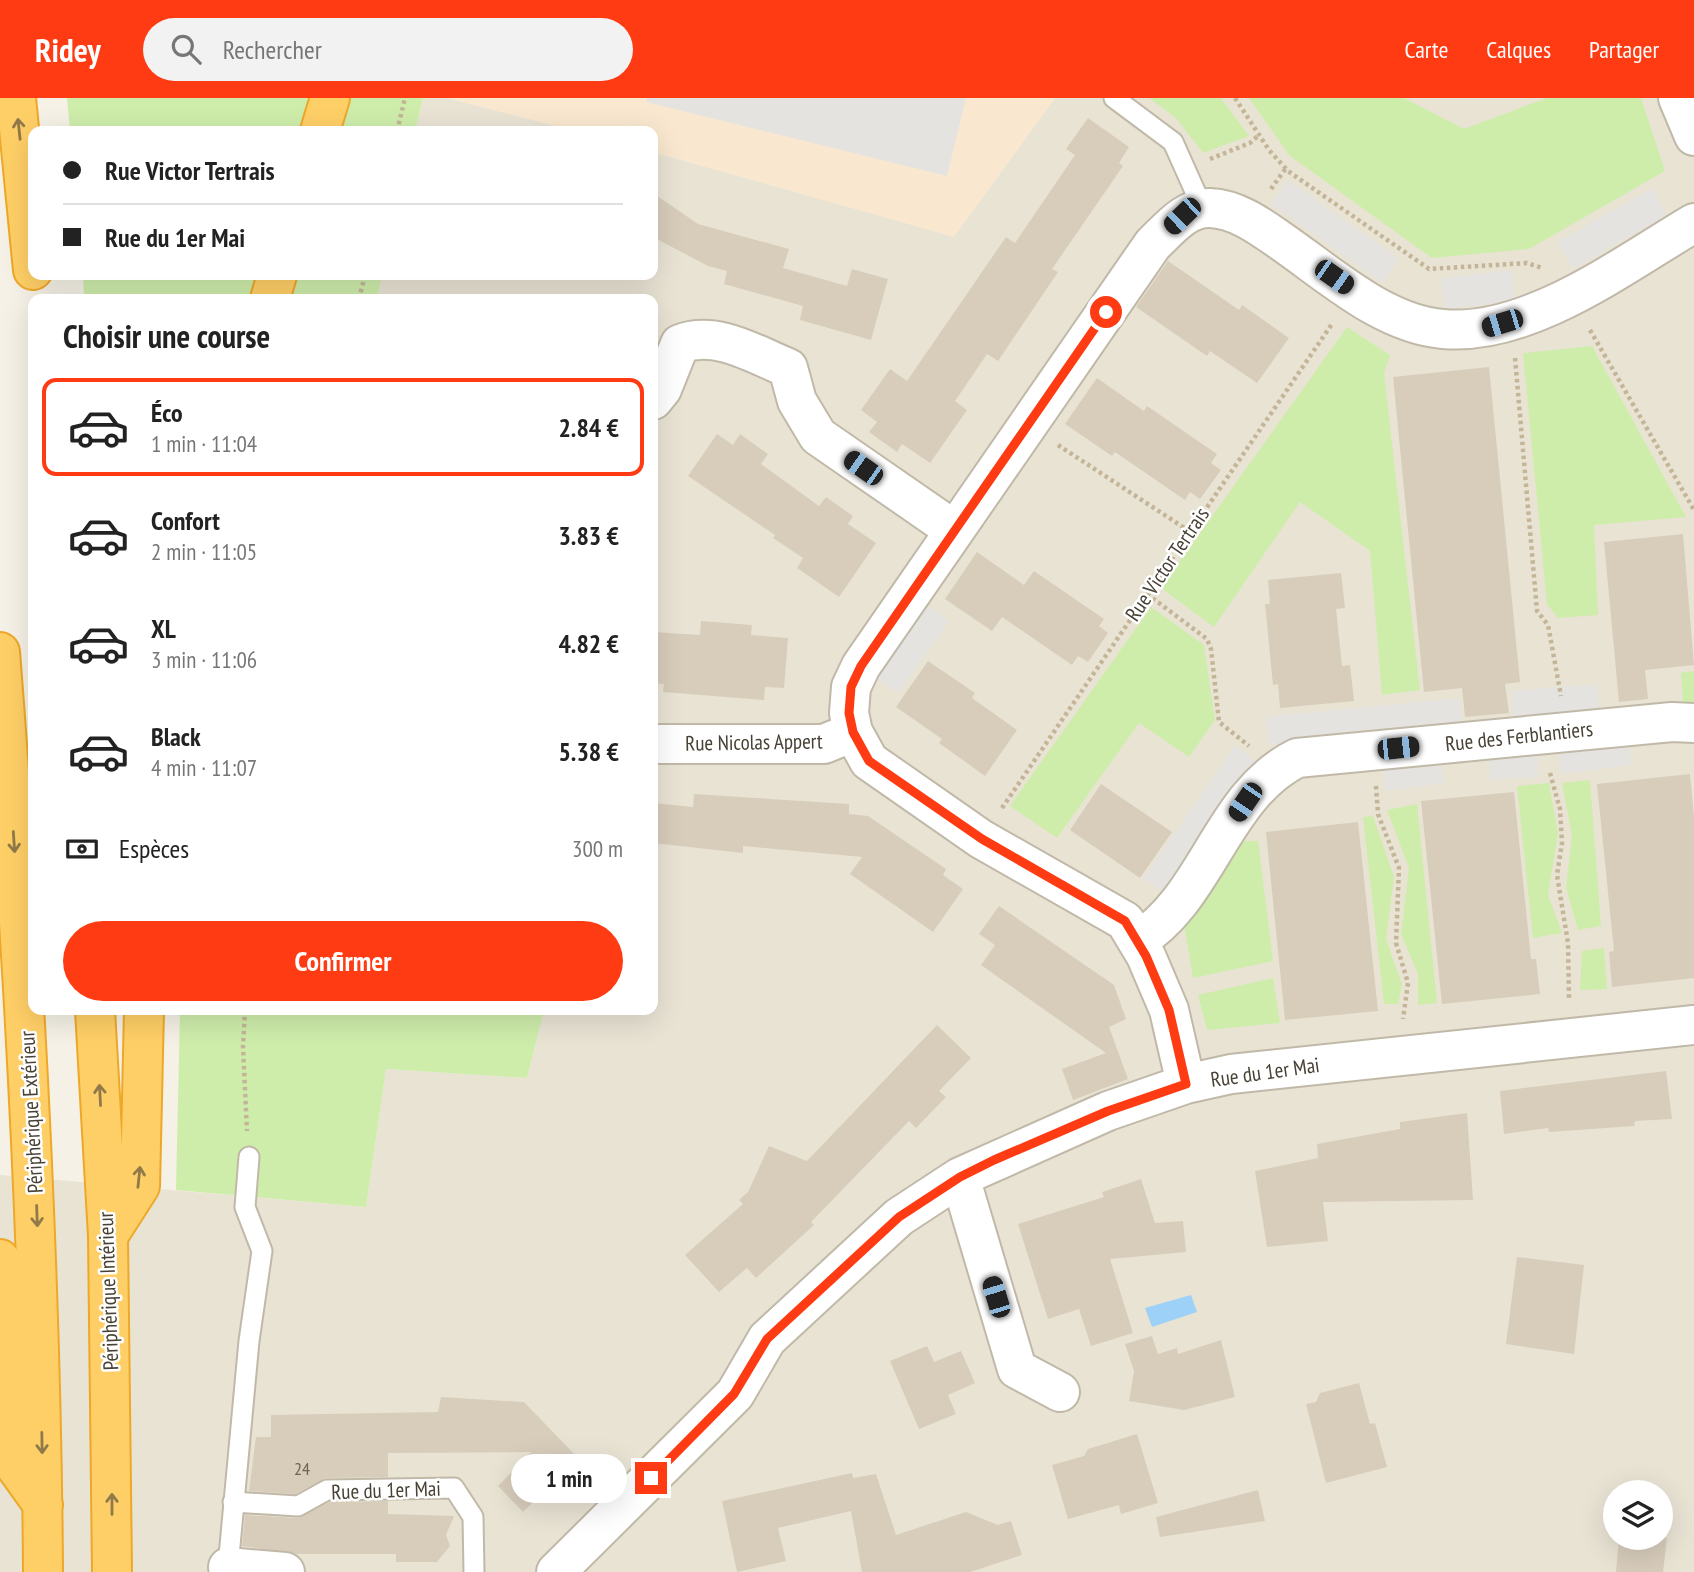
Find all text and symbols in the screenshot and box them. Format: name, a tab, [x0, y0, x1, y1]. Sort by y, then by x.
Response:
search box	[143, 18, 633, 81]
text: Ridey	[35, 28, 101, 71]
icon: search	[167, 30, 205, 68]
text: Rechercher	[223, 33, 322, 66]
text: Carte	[1405, 34, 1448, 65]
text: Calques	[1486, 34, 1551, 65]
text: Partager	[1589, 34, 1659, 65]
one-way arrow	[13, 118, 26, 141]
text: Rue Victor Tertrais	[105, 154, 275, 187]
car	[1160, 194, 1205, 238]
text: Rue du 1er Mai	[105, 221, 245, 254]
car	[1311, 256, 1358, 298]
route start	[1090, 296, 1122, 328]
car	[1479, 307, 1526, 339]
text: Choisir une course	[63, 315, 270, 357]
icon: car	[67, 396, 130, 459]
text: Éco	[151, 396, 183, 429]
text: 2.84 €	[558, 411, 619, 444]
text: 1 min · 11:04	[151, 429, 257, 458]
car	[840, 447, 887, 489]
street label: Rue Victor Tertrais	[1119, 502, 1215, 626]
icon: car	[67, 504, 130, 567]
text: Confort	[151, 504, 220, 537]
text: 3.83 €	[558, 519, 619, 552]
text: 2 min · 11:05	[151, 537, 257, 566]
icon: car	[67, 612, 130, 675]
text: XL	[151, 612, 176, 645]
text: 4.82 €	[558, 627, 619, 660]
text: 3 min · 11:06	[151, 645, 257, 674]
street label: Rue des Ferblantiers	[1444, 715, 1594, 757]
icon: car	[67, 720, 130, 783]
text: Black	[151, 720, 201, 753]
street label: Rue Nicolas Appert	[685, 727, 823, 757]
text: 5.38 €	[558, 735, 619, 768]
car	[1377, 735, 1420, 761]
text: 4 min · 11:07	[151, 753, 257, 782]
car	[1225, 779, 1266, 825]
one-way arrow	[8, 830, 21, 853]
icon: cash	[63, 830, 101, 868]
text: Espèces	[119, 832, 189, 865]
text: 300 m	[572, 834, 623, 863]
button: Confirmer	[63, 921, 623, 1001]
street label: Périphérique Extérieur	[13, 1030, 49, 1194]
street label: Rue du 1er Mai	[1209, 1051, 1321, 1093]
one-way arrow	[93, 1084, 106, 1106]
one-way arrow	[133, 1166, 146, 1189]
one-way arrow	[30, 1204, 43, 1227]
street label: Périphérique Intérieur	[92, 1211, 124, 1371]
car	[980, 1274, 1013, 1320]
one-way arrow	[35, 1432, 48, 1455]
callout: 1 min	[511, 1454, 626, 1502]
house number: 24	[294, 1457, 310, 1480]
route end	[635, 1462, 667, 1494]
text: 1 min	[546, 1464, 592, 1493]
street label: Rue du 1er Mai	[331, 1475, 441, 1505]
map controls	[1603, 1480, 1673, 1550]
button: layers	[1603, 1480, 1673, 1550]
one-way arrow	[105, 1493, 119, 1516]

